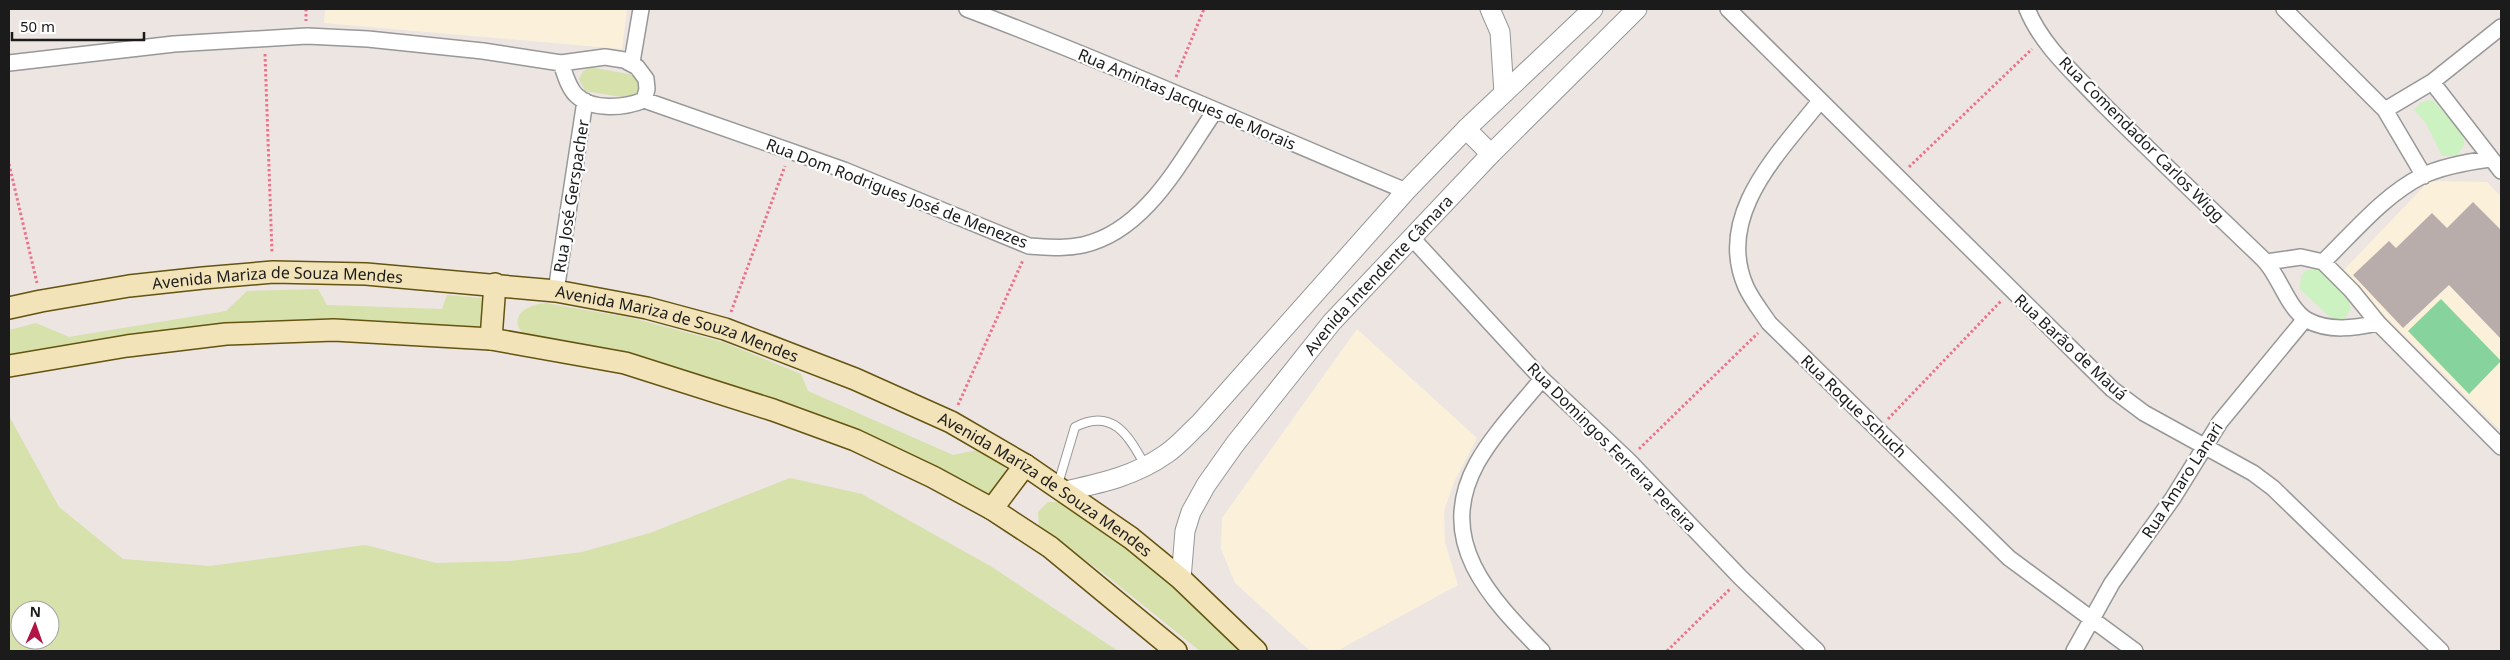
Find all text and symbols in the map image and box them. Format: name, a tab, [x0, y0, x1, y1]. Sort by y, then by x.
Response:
scale bar	[12, 10, 145, 42]
text: 50 m	[20, 16, 55, 36]
street label: Rua Amintas Jacques de Morais	[1075, 43, 1299, 155]
street label: Rua Comendador Carlos Wigg	[2054, 51, 2230, 227]
street label: Rua José Gerspacher	[548, 117, 594, 274]
street label: Rua Dom Rodrigues José de Menezes	[763, 133, 1031, 253]
street label: Avenida Intendente Câmara	[1299, 190, 1458, 360]
street label: Avenida Mariza de Souza Mendes	[151, 261, 404, 294]
street label: Avenida Mariza de Souza Mendes	[554, 280, 802, 367]
street label: Rua Barão de Mauá	[2010, 289, 2132, 405]
street label: Rua Roque Schuch	[1796, 350, 1912, 462]
street label: Rua Domingos Ferreira Pereira	[1523, 358, 1701, 536]
street label: Avenida Mariza de Souza Mendes	[935, 407, 1157, 562]
street label: Rua Amaro Lanari	[2136, 418, 2228, 542]
north arrow	[10, 600, 60, 650]
text: N	[29, 602, 41, 621]

